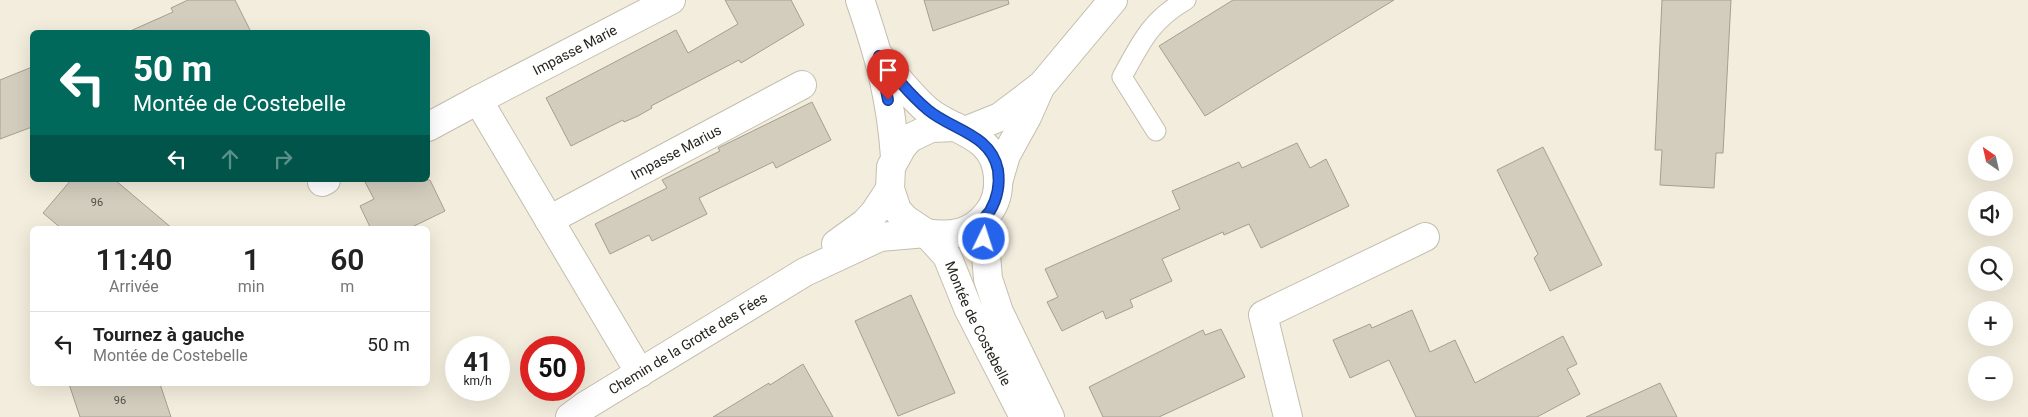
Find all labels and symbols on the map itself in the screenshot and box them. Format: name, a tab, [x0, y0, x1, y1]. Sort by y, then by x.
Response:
street label: Impasse Marie	[530, 21, 619, 78]
pin	[867, 49, 909, 100]
street label: Impasse Marius	[628, 122, 724, 183]
north arrow	[1968, 136, 2012, 181]
house number: 96	[91, 196, 103, 209]
position arrow	[957, 212, 1009, 264]
street label: Montée de Costebelle	[942, 259, 1014, 388]
street label: Chemin de la Grotte des Fées	[606, 289, 770, 398]
speed limit sign: 50	[520, 336, 585, 401]
house number: 96	[114, 394, 126, 407]

